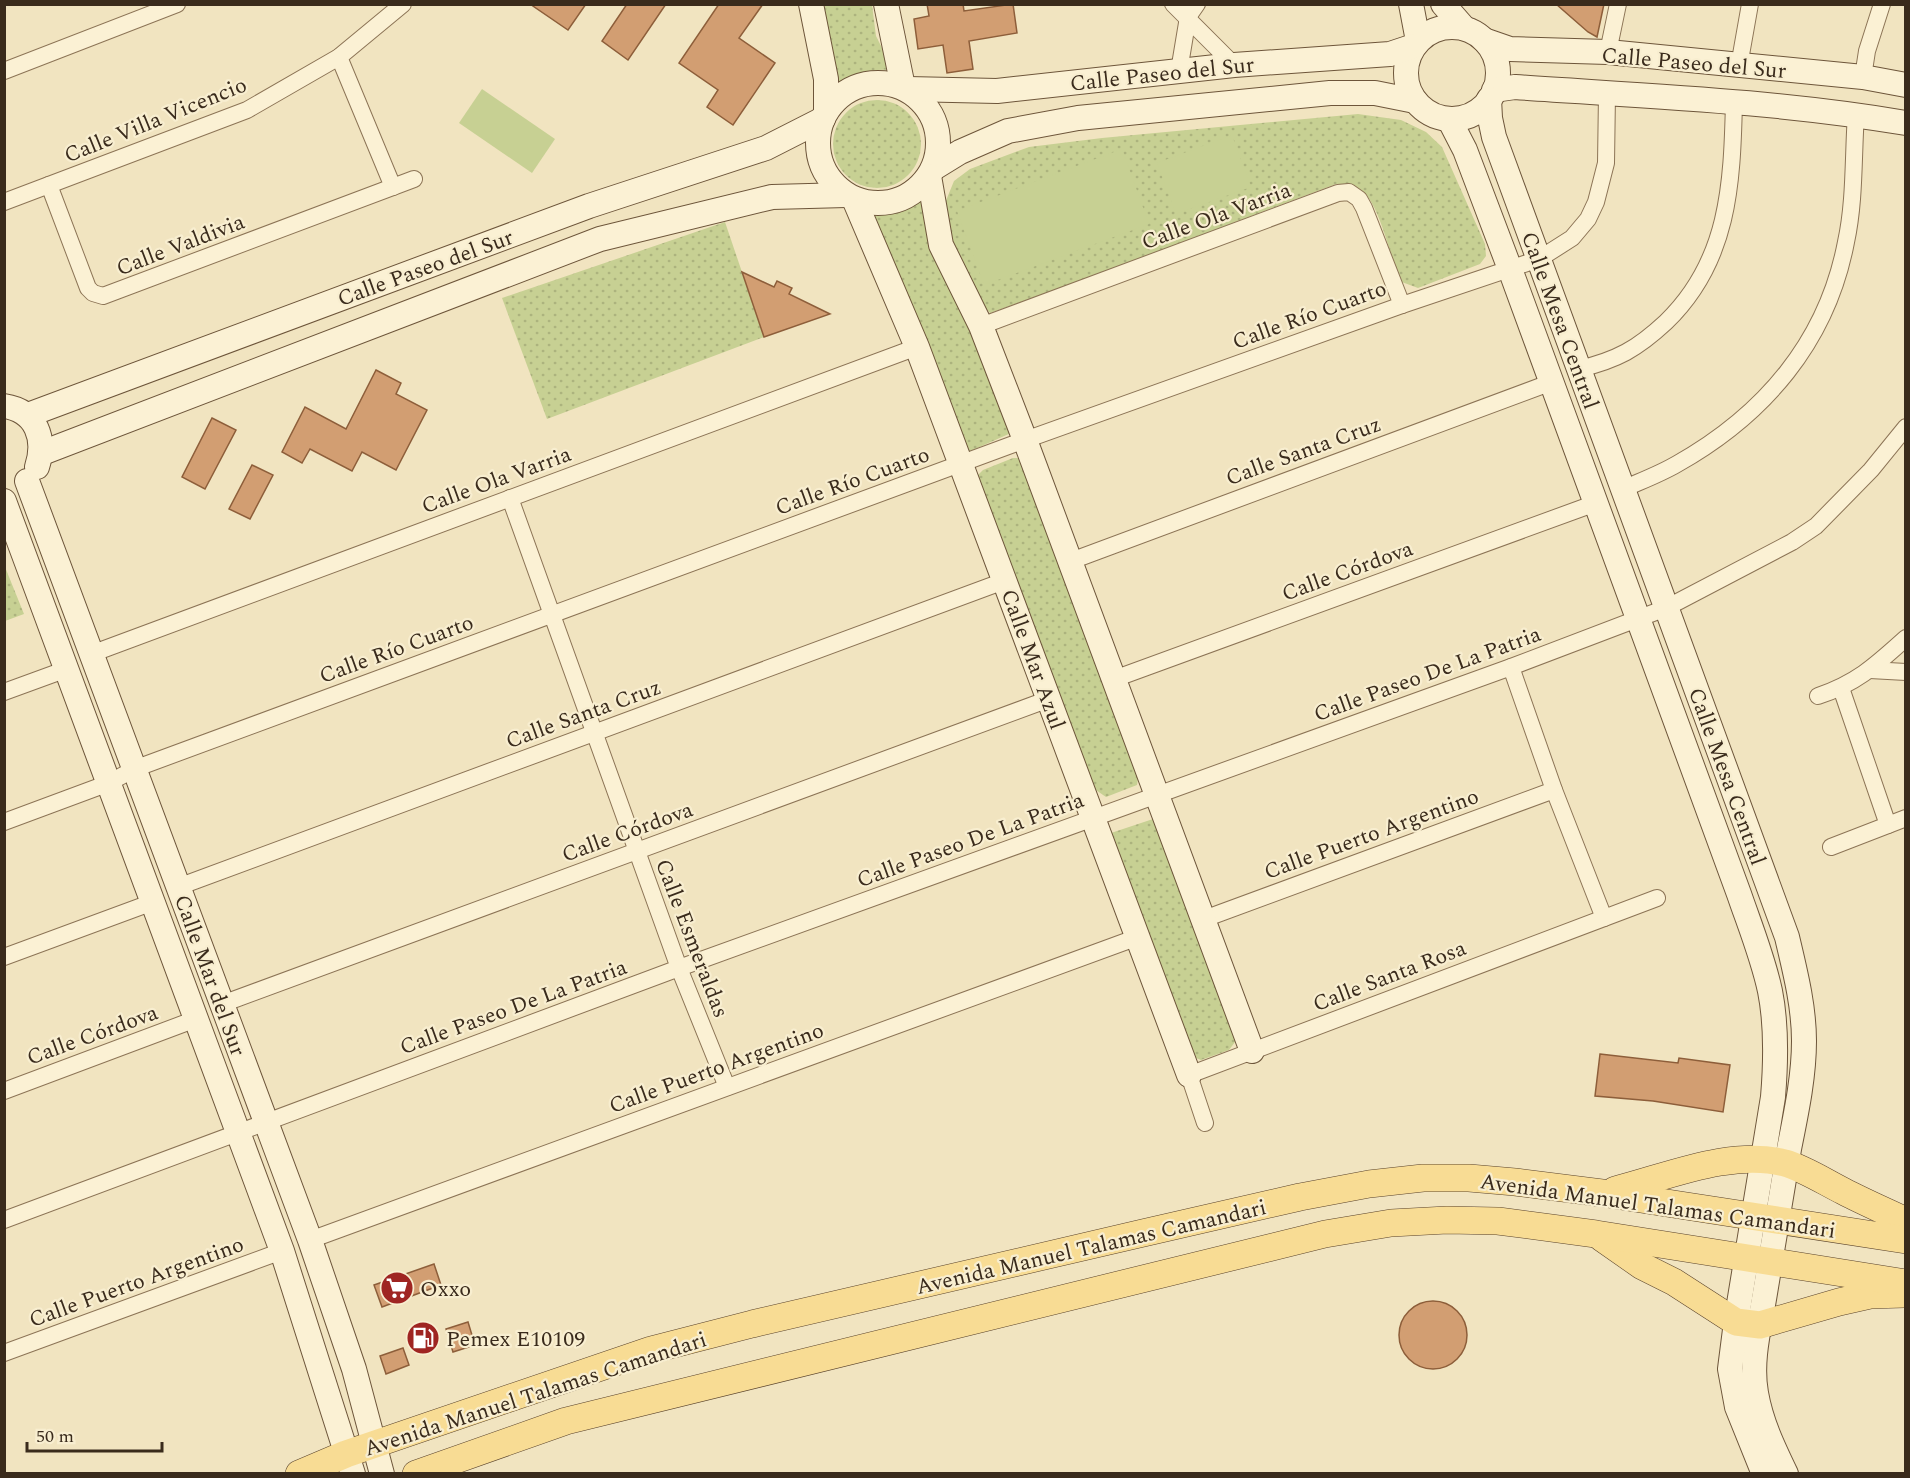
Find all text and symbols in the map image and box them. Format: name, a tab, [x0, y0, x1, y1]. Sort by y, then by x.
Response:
street label: Calle Paseo del Sur	[1600, 39, 1788, 88]
street label: Calle Paseo del Sur	[1068, 48, 1256, 101]
street label: Calle Villa Vicencio	[59, 69, 252, 172]
street label: Calle Ola Varria	[1137, 174, 1296, 259]
street label: Calle Valdivia	[111, 206, 250, 285]
street label: Calle Paseo del Sur	[333, 221, 518, 316]
street label: Calle Mesa Central	[1512, 227, 1607, 414]
street label: Calle Río Cuarto	[1228, 272, 1391, 359]
street label: Calle Santa Cruz	[1221, 408, 1386, 495]
street label: Calle Ola Varria	[417, 438, 576, 523]
street label: Calle Río Cuarto	[771, 438, 934, 525]
street label: Calle Córdova	[1277, 532, 1418, 610]
street label: Calle Mar Azul	[992, 585, 1073, 734]
street label: Calle Río Cuarto	[315, 606, 478, 693]
street label: Calle Paseo De La Patria	[1309, 618, 1546, 731]
street label: Calle Santa Cruz	[501, 671, 666, 758]
street label: Calle Mesa Central	[1679, 683, 1774, 870]
street label: Calle Puerto Argentino	[1259, 780, 1484, 889]
street label: Calle Paseo De La Patria	[852, 784, 1089, 897]
street label: Calle Córdova	[557, 793, 698, 871]
street label: Calle Esmeraldas	[646, 854, 737, 1023]
street label: Calle Mar del Sur	[165, 890, 254, 1061]
street label: Calle Santa Rosa	[1308, 932, 1471, 1021]
street label: Calle Paseo De La Patria	[395, 951, 632, 1064]
street label: Calle Córdova	[22, 996, 163, 1074]
street label: Calle Puerto Argentino	[604, 1014, 829, 1123]
street label: Avenida Manuel Talamas Camandari	[1478, 1165, 1838, 1248]
street label: Avenida Manuel Talamas Camandari	[913, 1191, 1270, 1304]
street label: Calle Puerto Argentino	[24, 1228, 249, 1337]
supermarket icon: Oxxo	[379, 1270, 415, 1306]
place label: Oxxo	[420, 1273, 471, 1306]
fuel station icon: Pemex E10109	[405, 1320, 441, 1356]
street label: Avenida Manuel Talamas Camandari	[360, 1323, 711, 1466]
place label: Pemex E10109	[446, 1323, 585, 1356]
scale bar	[27, 1415, 162, 1453]
text: 50 m	[36, 1423, 74, 1450]

